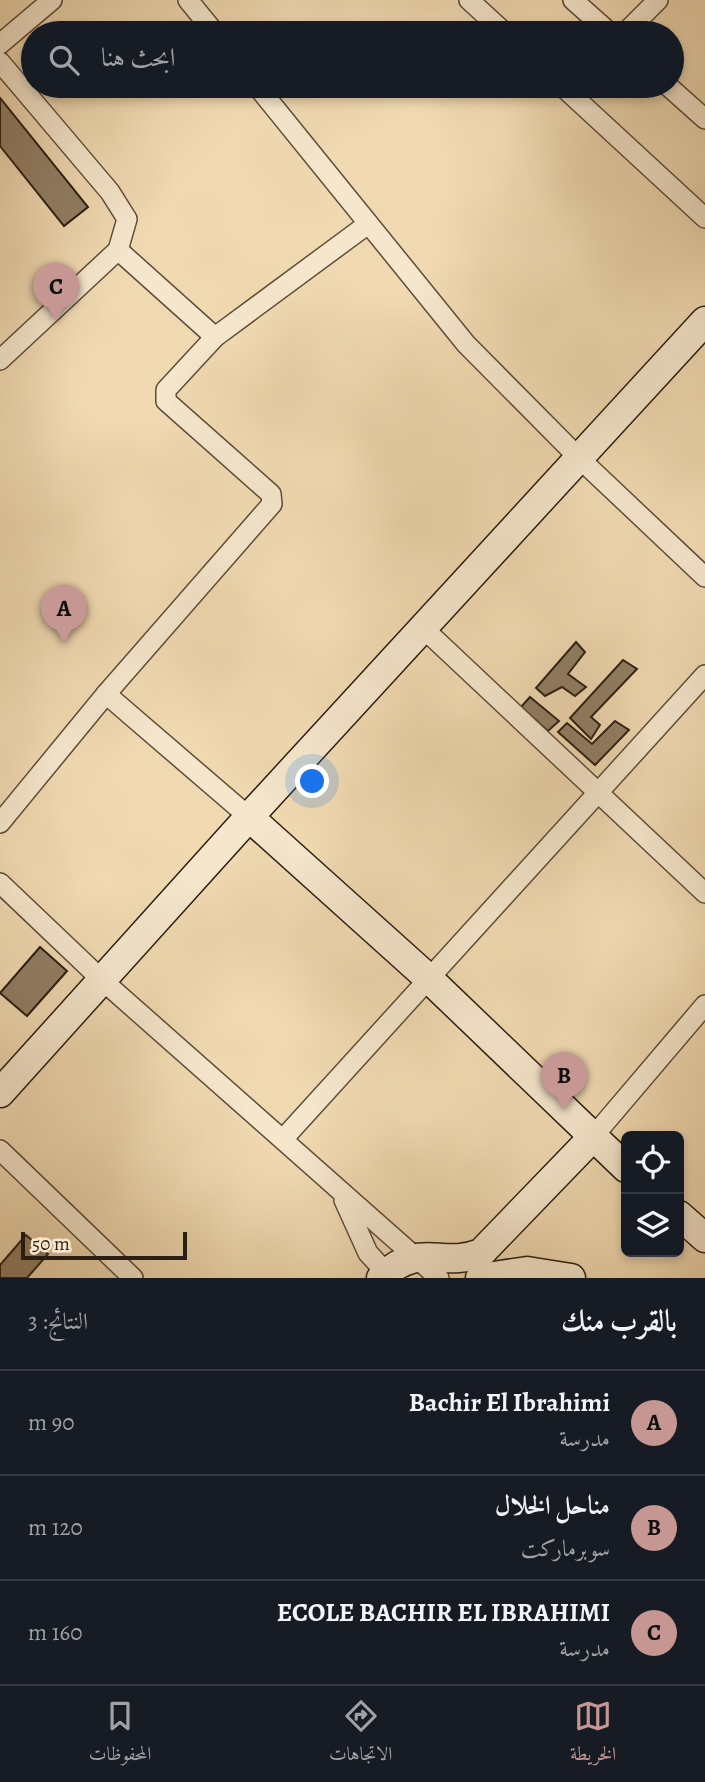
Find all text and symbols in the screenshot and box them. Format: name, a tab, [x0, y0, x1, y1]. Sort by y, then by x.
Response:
search box	[21, 21, 684, 98]
text: ابحث هنا	[101, 40, 176, 75]
icon: search	[45, 41, 83, 79]
pin: C	[33, 263, 79, 321]
pin: A	[41, 585, 87, 643]
your location	[295, 764, 329, 798]
pin: B	[541, 1052, 587, 1110]
map controls	[621, 1131, 684, 1257]
button: locate	[621, 1131, 684, 1194]
button: layers	[621, 1194, 684, 1257]
scale bar	[21, 1229, 187, 1261]
text: 50 m	[32, 1231, 70, 1257]
text: بالقرب منك	[561, 1301, 677, 1341]
text: النتائج: 3	[28, 1306, 88, 1337]
text: Bachir El Ibrahimi	[409, 1385, 610, 1420]
text: 90 m	[28, 1407, 74, 1438]
text: A	[647, 1407, 661, 1438]
text: مدرسة	[559, 1423, 610, 1454]
text: مناحل الخلال	[495, 1488, 610, 1523]
text: 120 m	[28, 1512, 83, 1543]
text: B	[647, 1512, 661, 1543]
text: سوبرماركت	[521, 1533, 610, 1564]
text: ECOLE BACHIR EL IBRAHIMI	[277, 1595, 610, 1630]
text: 160 m	[28, 1617, 82, 1648]
text: C	[647, 1617, 661, 1648]
text: مدرسة	[559, 1633, 610, 1664]
tab: المحفوظات	[89, 1697, 151, 1772]
tab: الاتجاهات	[329, 1697, 392, 1772]
tab: الخريطة	[570, 1697, 616, 1772]

